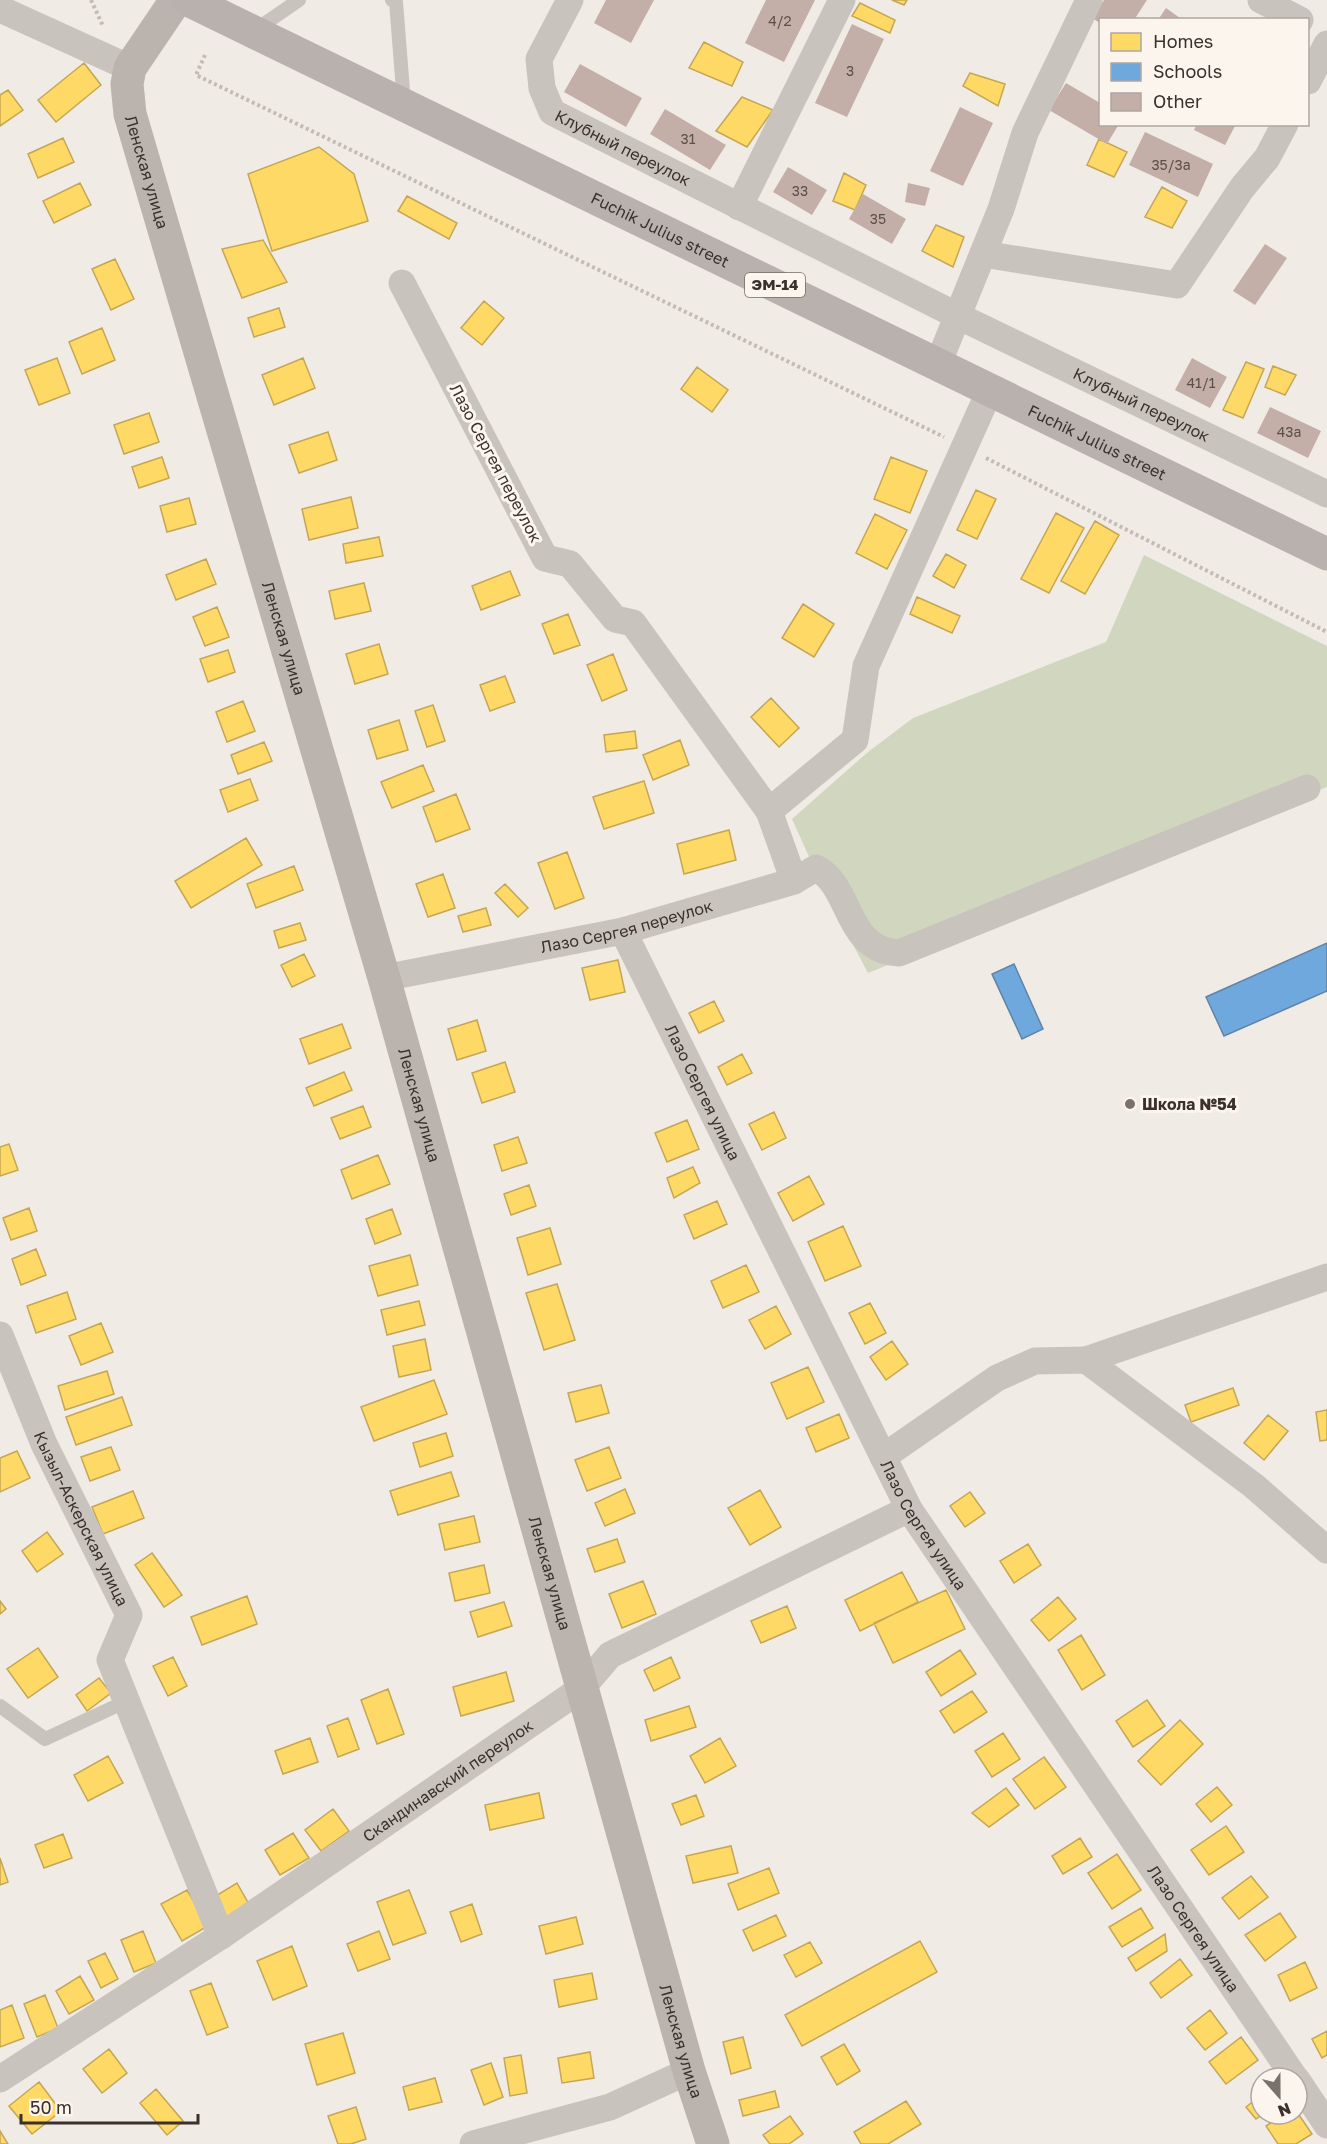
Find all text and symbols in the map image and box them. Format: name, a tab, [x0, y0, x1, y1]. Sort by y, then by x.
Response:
house number: 4/2	[768, 12, 792, 29]
legend	[1099, 18, 1309, 126]
text: Homes	[1153, 30, 1213, 52]
text: Schools	[1153, 60, 1222, 82]
house number: 3	[846, 62, 854, 79]
text: Other	[1153, 90, 1202, 112]
street label: Клубный переулок	[552, 105, 694, 190]
street label: Ленская улица	[121, 113, 173, 231]
house number: 31	[681, 130, 696, 147]
house number: 35/3а	[1151, 156, 1191, 173]
house number: 33	[792, 182, 808, 199]
street label: Fuchik Julius street	[588, 188, 733, 272]
house number: 35	[870, 210, 886, 227]
road number: ЭМ-14	[745, 273, 805, 297]
street label: Клубный переулок	[1070, 363, 1213, 446]
house number: 41/1	[1187, 374, 1216, 391]
street label: Лазо Сергея переулок	[446, 380, 546, 546]
street label: Fuchik Julius street	[1025, 400, 1170, 484]
house number: 43а	[1277, 423, 1301, 440]
street label: Ленская улица	[258, 579, 310, 697]
street label: Лазо Сергея переулок	[539, 895, 715, 957]
street label: Лазо Сергея улица	[661, 1021, 745, 1164]
street label: Ленская улица	[394, 1046, 445, 1164]
place label: Школа №54	[1142, 1094, 1237, 1114]
marker: Школа №54	[1123, 1097, 1137, 1111]
street label: Кызыл-Аскерская улица	[30, 1428, 133, 1609]
street label: Лазо Сергея улица	[876, 1457, 971, 1594]
street label: Ленская улица	[525, 1514, 575, 1632]
street label: Скандинавский переулок	[359, 1715, 537, 1846]
street label: Лазо Сергея улица	[1144, 1861, 1244, 1996]
street label: Ленская улица	[655, 1982, 707, 2101]
north arrow	[1249, 2066, 1309, 2126]
scale bar	[21, 2087, 198, 2125]
text: 50 m	[30, 2096, 72, 2118]
text: N	[1275, 2098, 1294, 2122]

